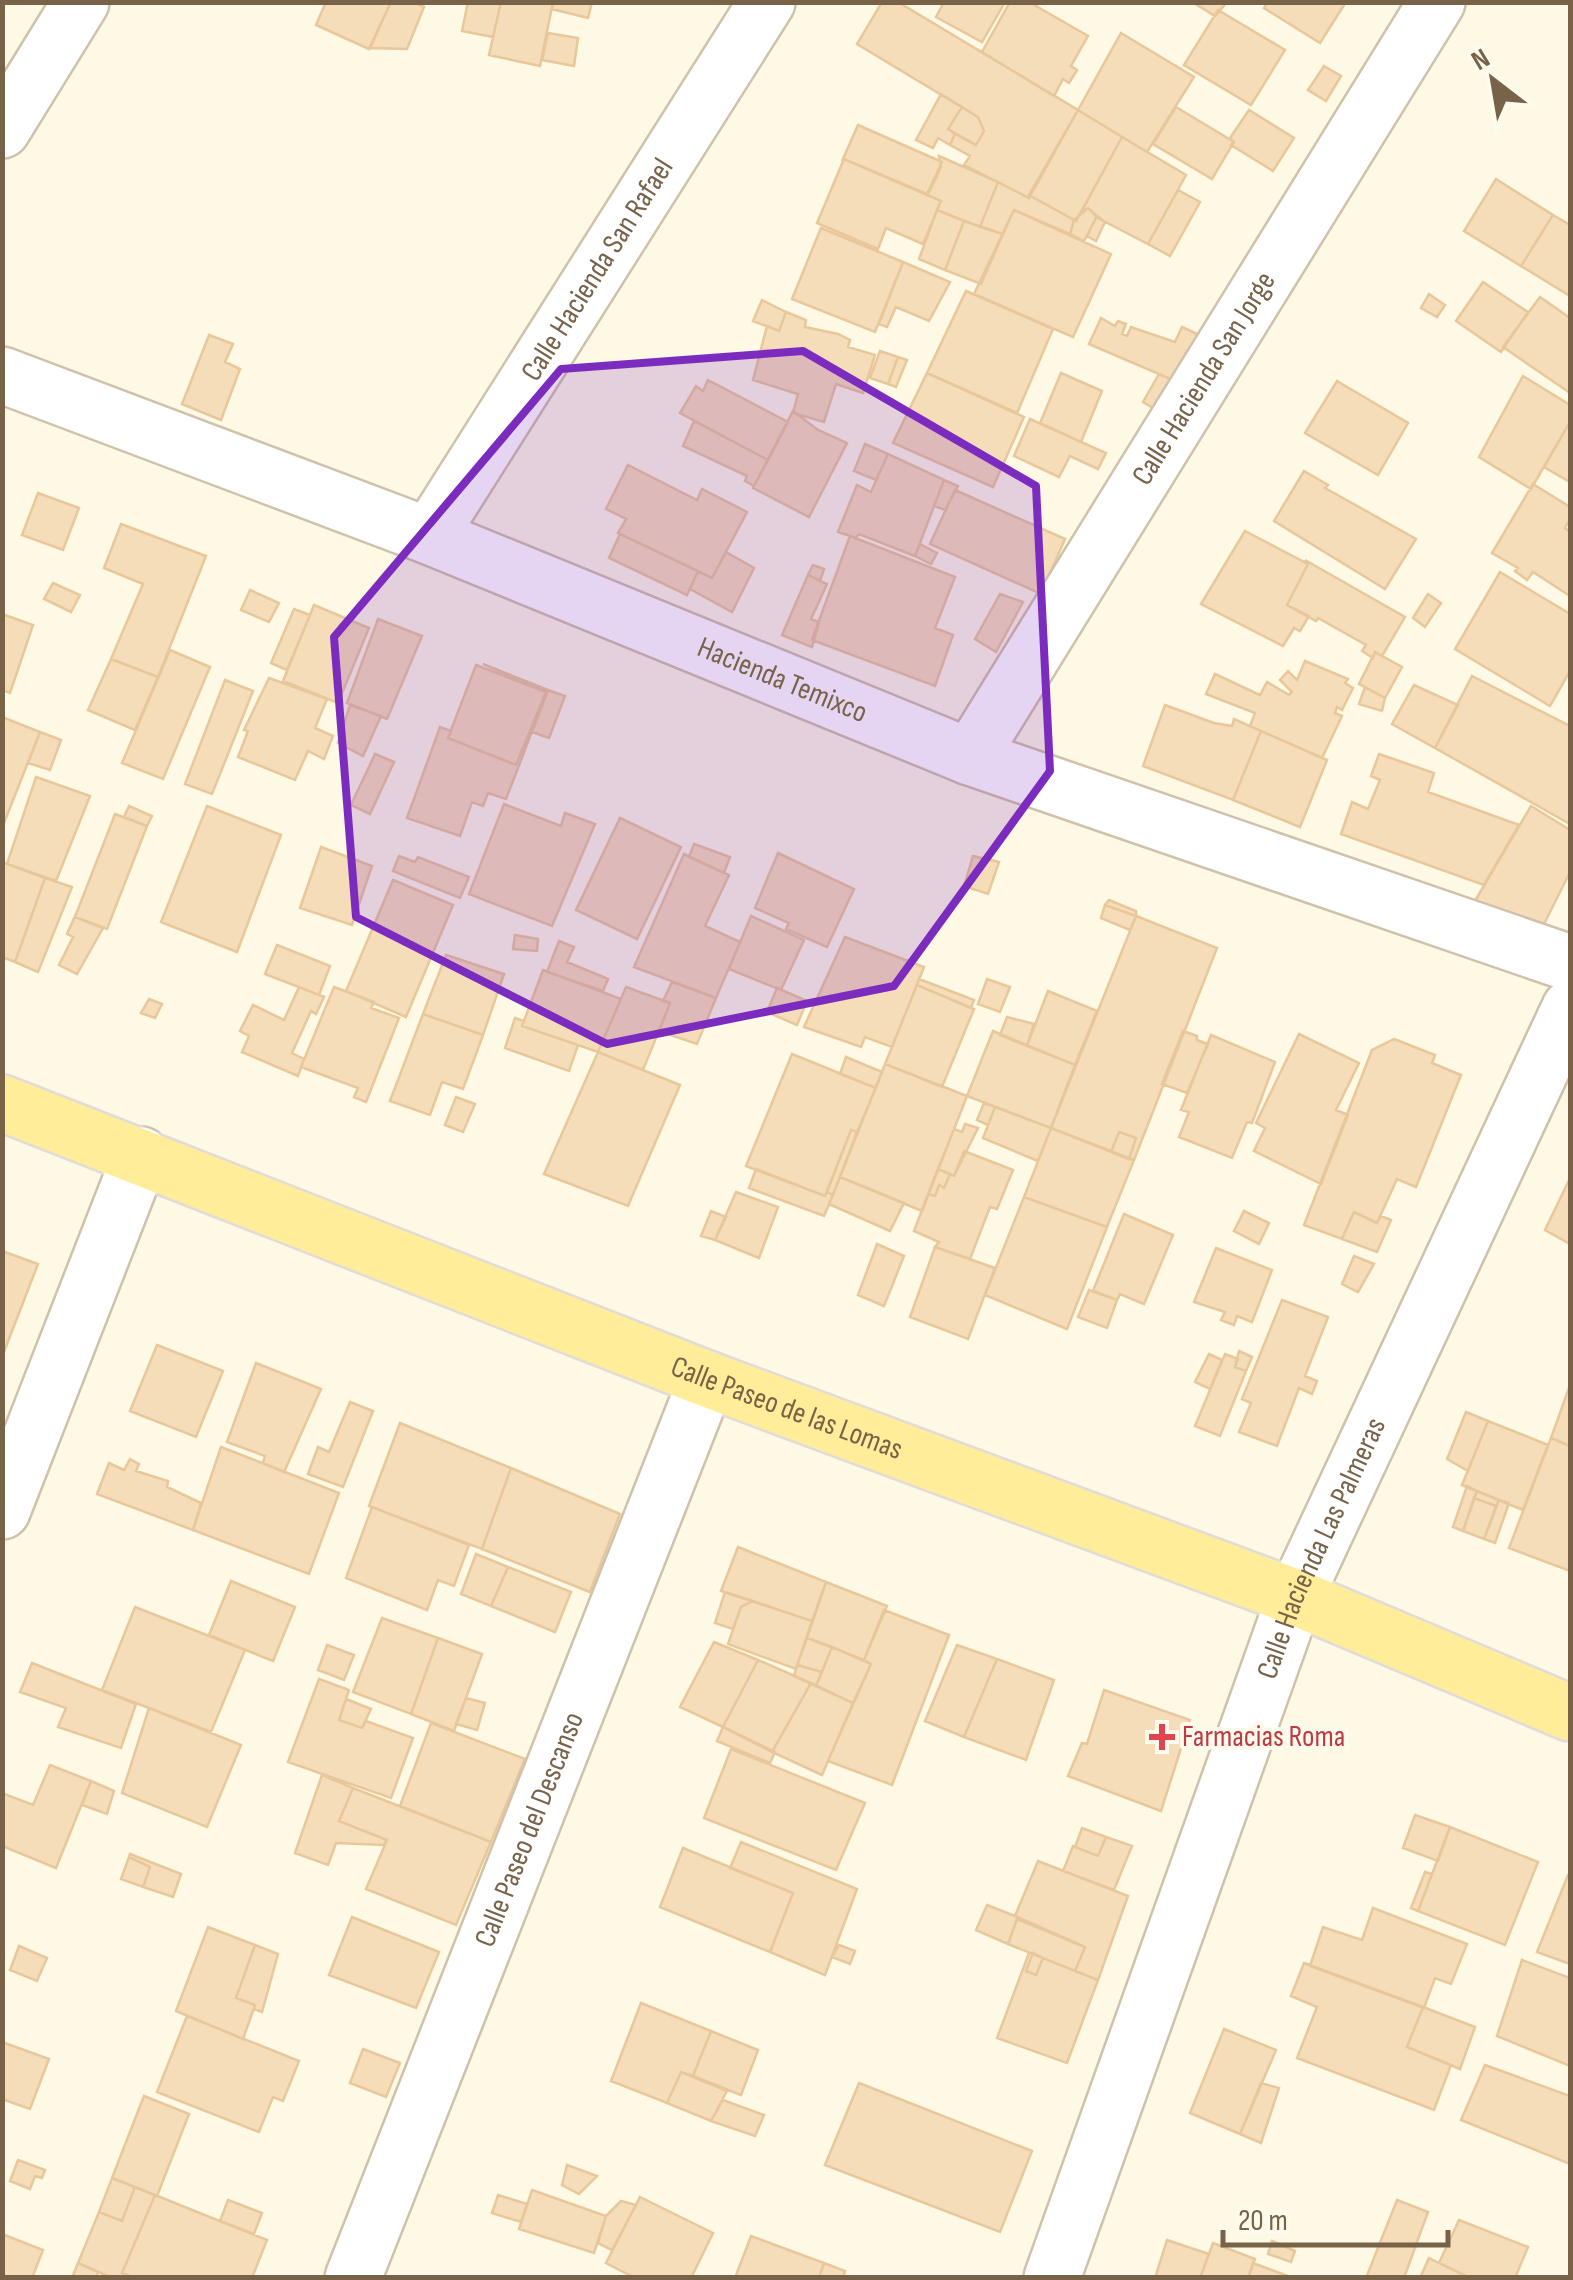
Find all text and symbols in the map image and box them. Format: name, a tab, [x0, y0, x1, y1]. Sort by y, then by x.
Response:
north arrow	[1443, 30, 1543, 130]
text: N	[1466, 42, 1496, 78]
street label: Calle Hacienda San Rafael	[514, 152, 681, 388]
street label: Calle Hacienda San Jorge	[1125, 265, 1284, 492]
street label: Hacienda Temixco	[692, 630, 873, 731]
street label: Calle Paseo de las Lomas	[666, 1349, 907, 1468]
street label: Calle Hacienda Las Palmeras	[1249, 1412, 1394, 1684]
street label: Calle Paseo del Descanso	[467, 1707, 592, 1952]
place label: Farmacias Roma	[1182, 1719, 1345, 1755]
marker: Farmacias Roma	[1151, 1726, 1173, 1748]
scale bar	[1223, 2185, 1448, 2247]
text: 20 m	[1238, 2203, 1288, 2239]

